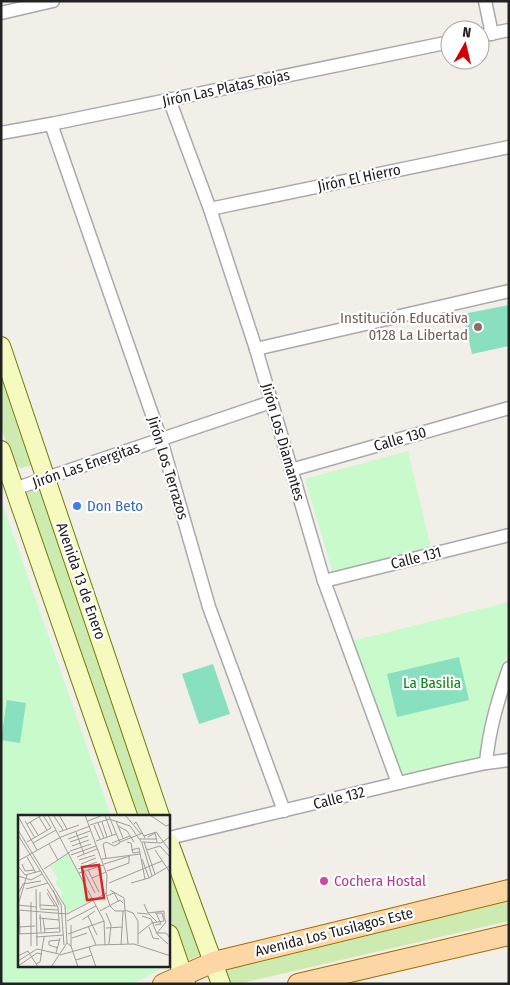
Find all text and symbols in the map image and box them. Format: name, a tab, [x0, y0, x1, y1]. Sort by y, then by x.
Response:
north arrow	[440, 20, 490, 70]
text: N	[461, 24, 472, 42]
street label: Jirón Las Platas Rojas	[161, 66, 291, 110]
street label: Jirón El Hierro	[316, 160, 402, 196]
place label: Institución Educativa 0128 La Libertad	[340, 309, 468, 344]
marker: Institución Educativa 0128 La Libertad	[472, 321, 484, 333]
street label: Jirón Los Diamantes	[258, 381, 308, 503]
street label: Jirón Los Terrazos	[144, 414, 192, 522]
street label: Calle 130	[372, 423, 428, 455]
street label: Jirón Las Energitas	[30, 438, 142, 492]
place label: Don Beto	[87, 497, 143, 515]
marker: Don Beto	[71, 500, 83, 512]
street label: Avenida 13 de Enero	[53, 520, 109, 642]
street label: Calle 131	[389, 543, 443, 573]
park label: La Basilia	[403, 674, 461, 692]
street label: Calle 132	[311, 783, 367, 813]
inset map	[18, 815, 170, 968]
place label: Cochera Hostal	[334, 872, 426, 890]
marker: Cochera Hostal	[318, 875, 330, 887]
street label: Avenida Los Tusilagos Este	[253, 904, 415, 960]

